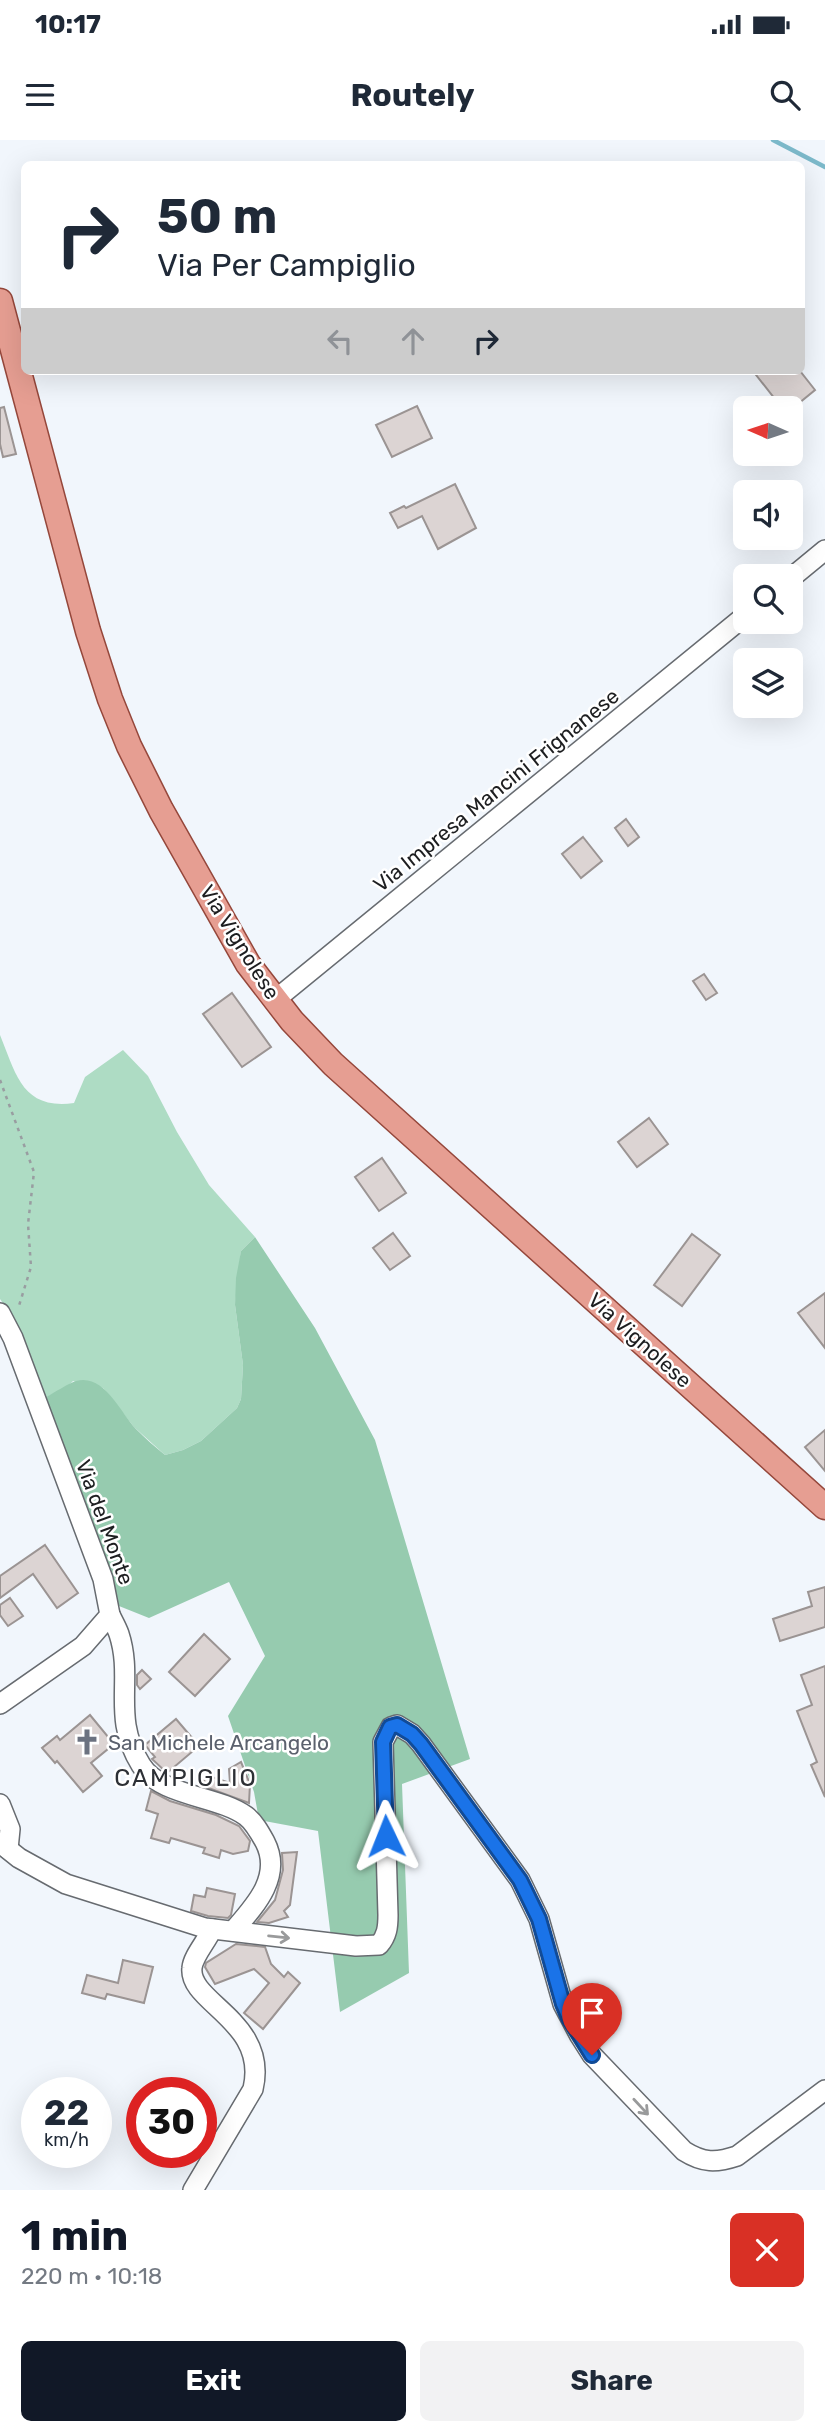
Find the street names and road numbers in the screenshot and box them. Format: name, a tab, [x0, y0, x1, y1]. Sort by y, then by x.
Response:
street label: Via Impresa Mancini Frignanese	[368, 683, 624, 897]
street label: Via Vignolese	[195, 880, 285, 1004]
street label: Via Vignolese	[583, 1287, 697, 1393]
street label: Via del Monte	[71, 1456, 139, 1588]

